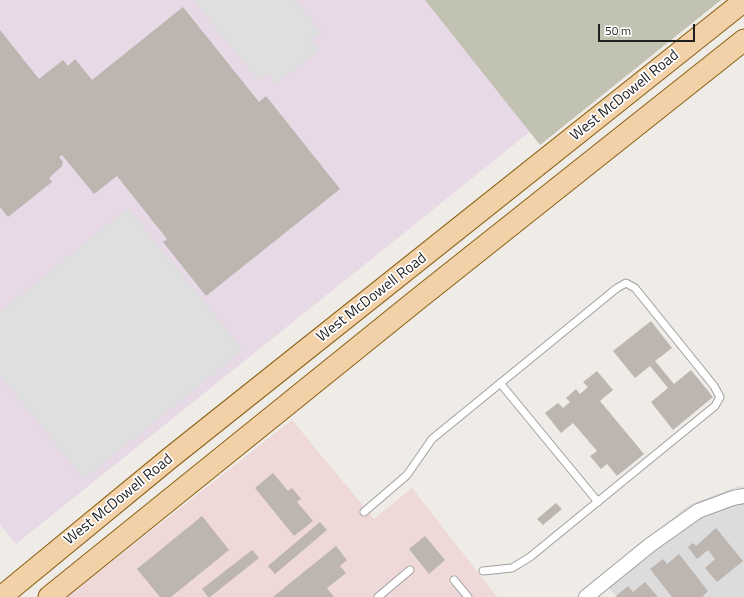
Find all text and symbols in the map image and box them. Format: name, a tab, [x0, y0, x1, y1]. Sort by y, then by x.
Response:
scale bar	[600, 16, 697, 42]
text: 50 m	[605, 21, 631, 40]
street label: West McDowell Road	[567, 47, 683, 145]
street label: West McDowell Road	[314, 250, 430, 346]
street label: West McDowell Road	[61, 451, 177, 549]

